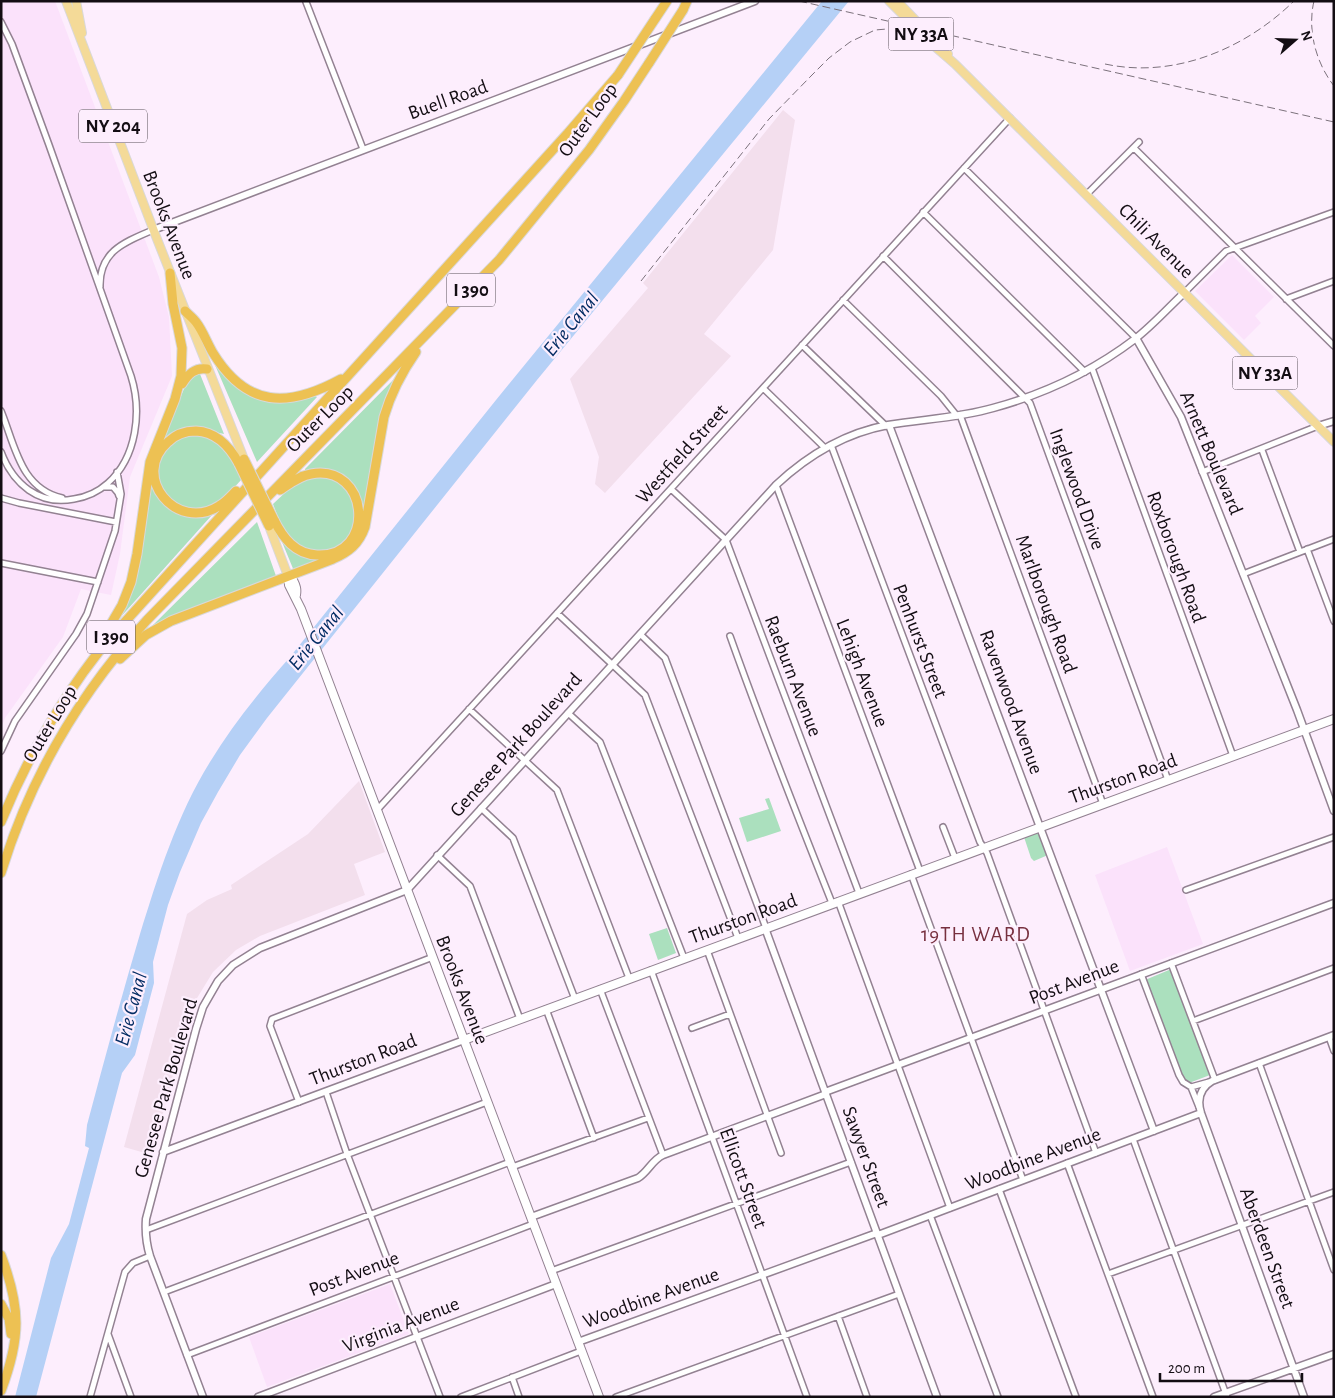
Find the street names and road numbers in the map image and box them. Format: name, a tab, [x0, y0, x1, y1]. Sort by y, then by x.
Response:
road number: NY 33A	[888, 18, 954, 50]
street label: Buell Road	[406, 76, 490, 124]
street label: Outer Loop	[555, 79, 621, 161]
road number: NY 204	[79, 110, 147, 142]
street label: Brooks Avenue	[139, 168, 199, 282]
street label: Chili Avenue	[1115, 200, 1197, 282]
road number: I 390	[447, 274, 495, 306]
road number: NY 33A	[1232, 356, 1298, 389]
street label: Outer Loop	[283, 382, 357, 456]
street label: Arnett Boulevard	[1176, 388, 1246, 518]
street label: Westfield Street	[632, 400, 732, 508]
street label: Inglewood Drive	[1046, 426, 1108, 552]
street label: Roxborough Road	[1143, 489, 1209, 625]
street label: Marlborough Road	[1012, 532, 1080, 676]
street label: Penhurst Street	[889, 581, 951, 701]
street label: Raeburn Avenue	[761, 613, 825, 739]
street label: Lehigh Avenue	[832, 616, 892, 730]
road number: I 390	[87, 620, 135, 654]
street label: Ravenwood Avenue	[976, 627, 1046, 777]
street label: Genesee Park Boulevard	[446, 669, 586, 821]
street label: Outer Loop	[19, 682, 81, 766]
street label: Thurston Road	[1066, 750, 1180, 808]
street label: Thurston Road	[686, 890, 800, 948]
street label: Brooks Avenue	[432, 933, 492, 1047]
street label: Post Avenue	[1026, 956, 1122, 1008]
street label: Genesee Park Boulevard	[131, 996, 201, 1180]
street label: Thurston Road	[307, 1030, 419, 1090]
street label: Sawyer Street	[839, 1104, 894, 1211]
street label: Woodbine Avenue	[963, 1124, 1103, 1194]
street label: Ellicott Street	[716, 1125, 771, 1231]
street label: Aberdeen Street	[1236, 1185, 1298, 1312]
street label: Post Avenue	[306, 1248, 402, 1300]
street label: Woodbine Avenue	[580, 1264, 722, 1332]
street label: Virginia Avenue	[340, 1294, 462, 1356]

